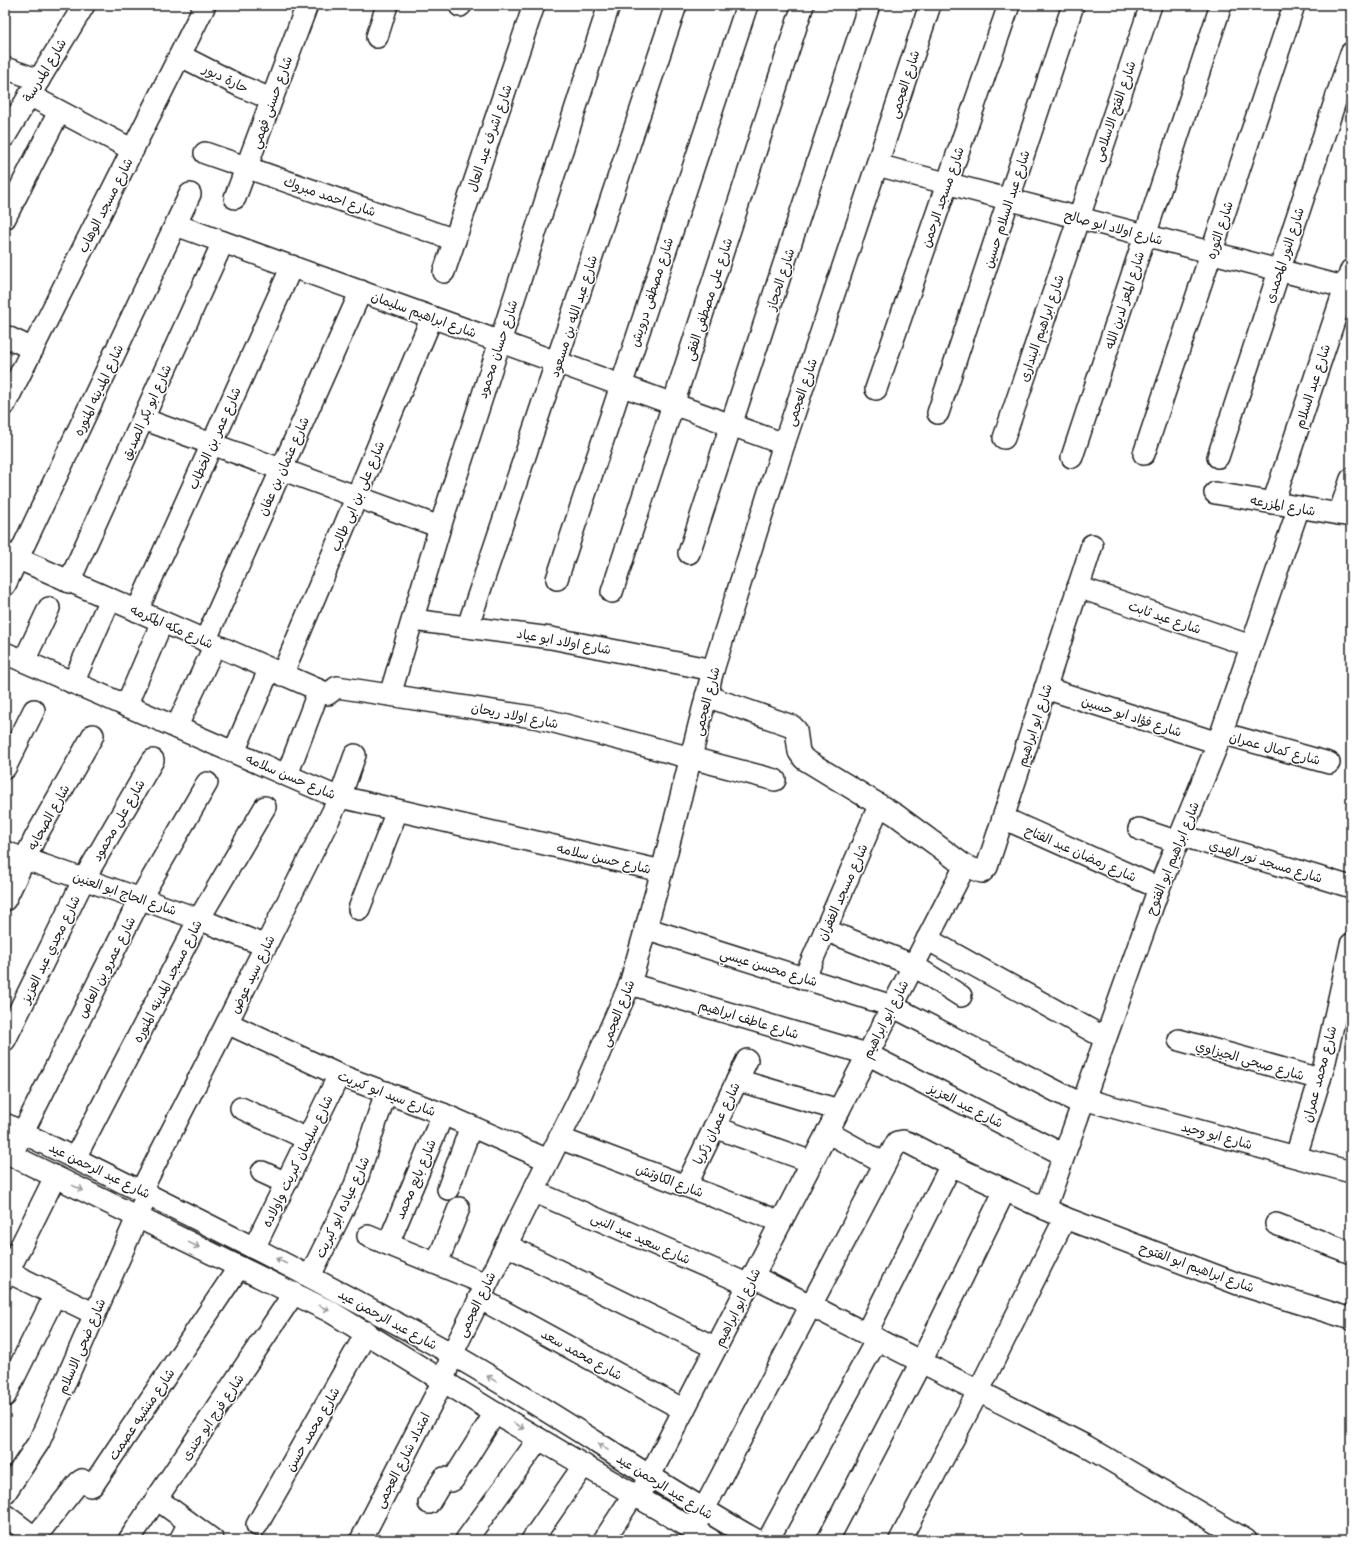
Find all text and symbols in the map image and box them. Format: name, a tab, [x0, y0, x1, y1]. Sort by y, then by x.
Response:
street label: شارع المدرسة	[20, 36, 71, 106]
street label: شارع العجمى	[886, 48, 924, 121]
street label: شارع حسنى فهمي	[248, 54, 299, 152]
street label: شارع الفتح الاسلامى	[1090, 59, 1141, 164]
street label: حارة دبور	[199, 61, 251, 98]
street label: شارع اشرف عبد العال	[464, 83, 517, 194]
street label: شارع مسجد الرحمن	[918, 145, 969, 250]
street label: شارع عبد السلام حسين	[980, 148, 1035, 271]
street label: شارع مسجد الوهاب	[75, 155, 138, 256]
street label: شارع احمد مبروك	[281, 174, 378, 221]
street label: شارع الثوره	[1203, 199, 1238, 262]
street label: شارع النور المحمدى	[1262, 205, 1309, 306]
street label: شارع اولاد ابو صالح	[1063, 207, 1165, 250]
street label: شارع مصطفى درويش	[627, 236, 678, 349]
street label: شارع على مصطفى الفقى	[682, 236, 737, 363]
street label: شارع الحجاز	[763, 246, 799, 313]
street label: شارع المعز لدين الله	[1102, 249, 1149, 351]
street label: شارع عبد الله بن مسعود	[547, 253, 602, 380]
street label: شارع ابراهيم البندارى	[1016, 273, 1070, 385]
street label: شارع ابراهيم سليمان	[368, 288, 479, 343]
street label: شارع حسان محمود	[474, 298, 522, 401]
street label: شارع المدينه المنوره	[71, 342, 128, 439]
street label: شارع عبد السلام	[1292, 342, 1336, 431]
street label: شارع العجمى	[783, 356, 822, 429]
street label: شارع ابو بكر الصديق	[119, 362, 176, 463]
street label: شارع عمر بن الخطاب	[185, 385, 246, 493]
street label: شارع عثمان بن عفان	[255, 414, 314, 519]
street label: شارع على بن ابى طالب	[327, 439, 389, 554]
street label: شارع المزرعه	[1249, 492, 1317, 521]
street label: شارع عيد ثابت	[1126, 598, 1203, 639]
street label: شارع مكه المكرمه	[127, 601, 216, 653]
street label: شارع اولاد ابو عياد	[515, 626, 612, 659]
street label: شارع العجمى	[690, 665, 725, 738]
street label: شارع ابو ابراهيم	[1014, 682, 1058, 769]
street label: شارع فؤاد ابو حسين	[1079, 693, 1184, 742]
street label: شارع اولاد ريحان	[470, 700, 560, 733]
street label: شارع كمال عمران	[1227, 729, 1322, 770]
street label: شارع حسن سلامه	[243, 751, 338, 804]
street label: شارع على محمود	[89, 777, 150, 865]
street label: شارع الصحابه	[24, 782, 74, 854]
street label: شارع ابراهيم ابو الفتوح	[1143, 799, 1205, 918]
street label: شارع رمضان عبد الفتاح	[1022, 822, 1139, 887]
street label: شارع مسجد نور الهدي	[1207, 837, 1324, 888]
street label: شارع حسن سلامه	[555, 840, 652, 879]
street label: شارع مسجد الغفران	[814, 841, 872, 944]
street label: شارع الحاج ابو العنين	[70, 869, 179, 920]
street label: شارع مجدي عبد العزيز	[17, 893, 85, 1007]
street label: شارع عمرو بن العاص	[74, 914, 140, 1021]
street label: شارع مسجد المدينه المنوره	[130, 917, 207, 1046]
street label: شارع سيد عوض	[227, 933, 280, 1017]
street label: شارع محسن عيسي	[717, 946, 819, 993]
street label: شارع العجمى	[597, 978, 640, 1050]
street label: شارع ابو ابراهيم	[859, 978, 914, 1062]
street label: شارع عاطف ابراهيم	[696, 997, 801, 1045]
street label: شارع محمد عمران	[1299, 1024, 1342, 1125]
street label: شارع صبحى الجيزاوي	[1193, 1038, 1306, 1085]
street label: شارع سيد ابو كبريت	[335, 1068, 438, 1121]
street label: شارع عمران زكريا	[690, 1080, 745, 1168]
street label: شارع عبد العزيز	[924, 1080, 1006, 1132]
street label: شارع سليمان كبريت واولاده	[259, 1093, 338, 1231]
street label: شارع ابو وحيد	[1179, 1119, 1254, 1154]
street label: شارع بايع محمد	[392, 1137, 442, 1223]
street label: شارع عبد الرحمن عيد	[46, 1139, 153, 1203]
street label: شارع عياده ابو كبريت	[312, 1154, 374, 1261]
street label: شارع الكاوتش	[633, 1161, 706, 1202]
one-way arrow	[71, 1185, 83, 1192]
street label: شارع سعيد عبد النبى	[588, 1210, 693, 1269]
street label: شارع ابراهيم ابو الفتوح	[1136, 1240, 1256, 1298]
one-way arrow	[188, 1242, 200, 1249]
one-way arrow	[275, 1257, 287, 1264]
street label: شارع ابو ابراهيم	[711, 1266, 766, 1350]
street label: شارع العجمى	[454, 1269, 500, 1340]
street label: شارع عبد الرحمن عيد	[335, 1286, 440, 1355]
street label: شارع ضحى الاسلام	[55, 1296, 111, 1397]
one-way arrow	[318, 1305, 330, 1312]
street label: شارع محمد سعد	[538, 1326, 625, 1385]
street label: شارع منشيه عصمت	[105, 1366, 179, 1464]
street label: شارع فرج ابو جندى	[178, 1371, 248, 1464]
one-way arrow	[486, 1374, 498, 1382]
street label: شارع محمد حسن	[282, 1384, 344, 1475]
street label: امتداد شارع العجمى	[372, 1410, 435, 1511]
one-way arrow	[513, 1423, 525, 1431]
one-way arrow	[597, 1443, 608, 1452]
street label: شارع عبد الرحمن عيد	[613, 1451, 716, 1524]

